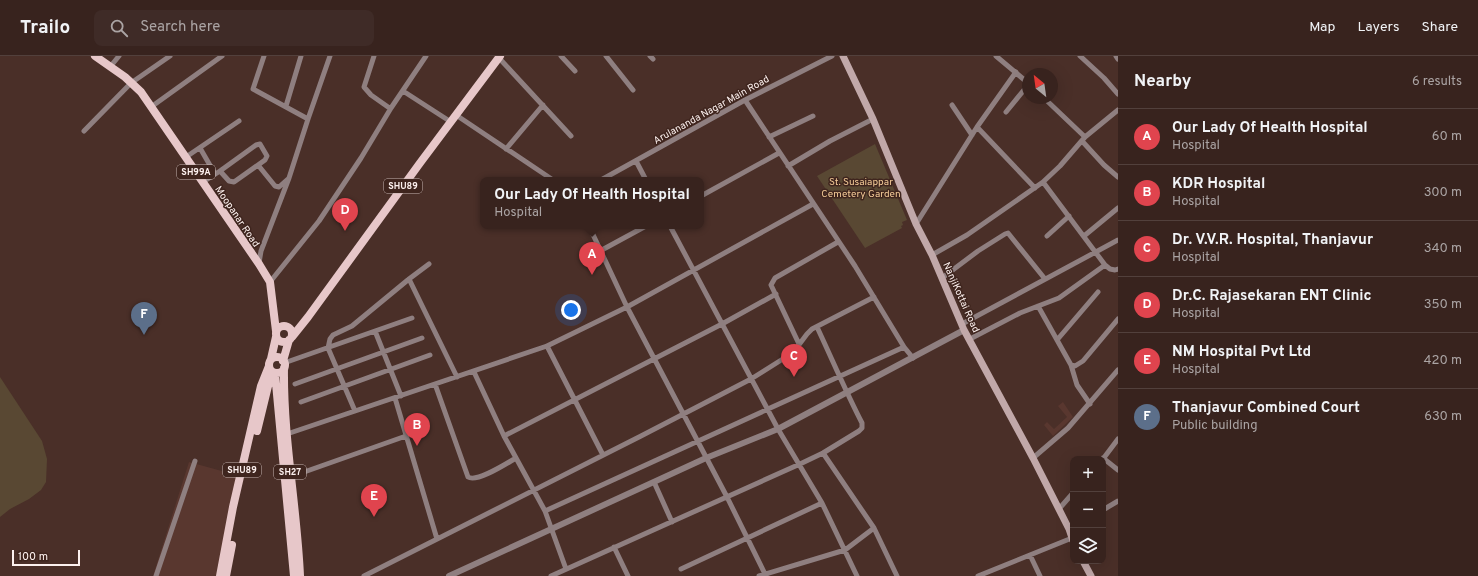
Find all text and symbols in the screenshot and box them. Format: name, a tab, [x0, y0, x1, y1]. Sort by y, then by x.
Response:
search box	[94, 10, 374, 46]
text: Trailo	[20, 16, 70, 40]
icon: search	[108, 17, 130, 39]
text: Search here	[140, 18, 220, 37]
text: Map	[1309, 19, 1335, 36]
text: Layers	[1357, 19, 1399, 36]
text: Share	[1421, 19, 1458, 36]
north arrow	[1022, 68, 1058, 104]
text: Nearby	[1134, 71, 1191, 93]
street label: Arulananda Nagar Main Road	[652, 73, 772, 148]
text: 6 results	[1412, 74, 1462, 90]
text: Our Lady Of Health Hospital	[1172, 119, 1368, 138]
text: A	[1142, 129, 1152, 145]
text: 60 m	[1432, 129, 1462, 145]
text: Hospital	[1172, 138, 1220, 154]
road number: SH99A	[177, 165, 215, 179]
text: KDR Hospital	[1172, 175, 1265, 194]
park label: St. Susaiappar Cemetery Garden	[821, 176, 901, 201]
popup	[480, 177, 704, 229]
road number: SHU89	[384, 179, 422, 193]
street label: Moopanar Road	[212, 184, 262, 250]
text: B	[1143, 185, 1151, 201]
text: 300 m	[1424, 185, 1462, 201]
text: Our Lady Of Health Hospital	[494, 186, 690, 205]
text: Hospital	[1172, 194, 1220, 210]
pin: D	[332, 198, 358, 231]
text: Hospital	[494, 205, 542, 221]
text: Dr. V.V.R. Hospital, Thanjavur	[1172, 231, 1373, 250]
text: C	[1143, 241, 1151, 257]
text: 340 m	[1424, 241, 1462, 257]
pin: A	[579, 242, 605, 275]
text: Hospital	[1172, 250, 1220, 266]
street label: NanjiKottai Road	[939, 260, 982, 335]
text: Dr.C. Rajasekaran ENT Clinic	[1172, 287, 1372, 306]
text: D	[1142, 297, 1152, 313]
text: 350 m	[1424, 297, 1462, 313]
your location	[561, 300, 581, 320]
pin: F	[131, 302, 157, 335]
text: Hospital	[1172, 306, 1220, 322]
text: NM Hospital Pvt Ltd	[1172, 343, 1311, 362]
pin: C	[781, 344, 807, 377]
text: E	[1143, 353, 1151, 369]
text: 420 m	[1424, 353, 1462, 369]
text: Hospital	[1172, 362, 1220, 378]
text: Thanjavur Combined Court	[1172, 399, 1360, 418]
text: F	[1143, 409, 1151, 425]
text: 630 m	[1424, 409, 1462, 425]
pin: B	[404, 413, 430, 446]
text: Public building	[1172, 418, 1258, 434]
map controls	[1070, 456, 1106, 564]
button: +	[1070, 456, 1106, 492]
road number: SHU89	[223, 463, 261, 477]
road number: SH27	[274, 465, 306, 479]
pin: E	[361, 484, 387, 517]
button: −	[1070, 492, 1106, 528]
button: layers	[1070, 528, 1106, 564]
scale bar	[12, 548, 80, 567]
text: 100 m	[18, 550, 48, 564]

